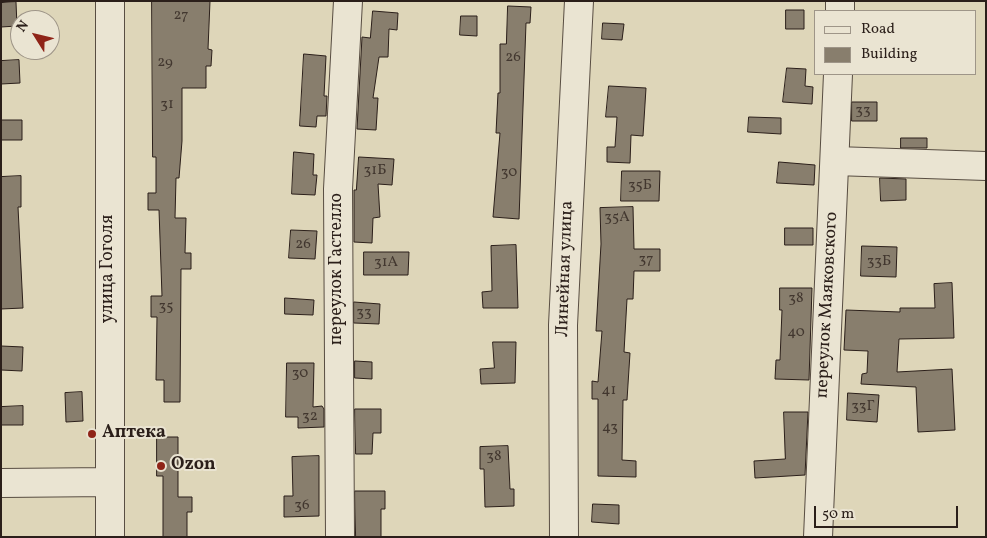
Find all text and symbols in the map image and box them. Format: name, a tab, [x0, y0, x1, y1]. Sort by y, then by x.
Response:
house number: 27	[174, 7, 188, 25]
north arrow	[10, 10, 60, 60]
legend	[814, 10, 977, 75]
text: N	[13, 17, 34, 36]
text: Road	[861, 19, 895, 40]
text: Building	[861, 44, 917, 65]
house number: 26	[505, 49, 521, 67]
house number: 29	[157, 54, 173, 72]
house number: 31	[160, 96, 174, 114]
house number: 33	[855, 102, 871, 120]
house number: 31Б	[364, 162, 386, 180]
house number: 30	[501, 164, 517, 182]
house number: 35Б	[628, 177, 652, 195]
street label: переулок Гастелло	[327, 193, 349, 345]
street label: Линейная улица	[553, 200, 579, 338]
house number: 35А	[604, 209, 630, 227]
street label: переулок Маяковского	[812, 211, 844, 399]
street label: улица Гоголя	[98, 215, 120, 323]
house number: 26	[295, 236, 311, 254]
house number: 37	[639, 251, 653, 269]
house number: 33Б	[867, 253, 891, 271]
house number: 31А	[374, 254, 398, 272]
house number: 38	[788, 290, 804, 308]
house number: 35	[159, 298, 173, 316]
house number: 33	[356, 304, 372, 322]
house number: 40	[787, 324, 805, 342]
house number: 30	[292, 365, 308, 383]
house number: 41	[602, 382, 616, 400]
house number: 33Г	[851, 398, 875, 416]
house number: 32	[302, 408, 318, 426]
house number: 43	[602, 419, 618, 437]
place label: Аптека	[102, 423, 166, 445]
marker: Аптека	[86, 428, 98, 440]
house number: 38	[486, 448, 502, 466]
place label: Ozon	[171, 455, 216, 477]
marker: Ozon	[155, 460, 167, 472]
scale bar	[817, 496, 961, 528]
house number: 36	[294, 497, 310, 515]
text: 50 m	[822, 504, 854, 525]

